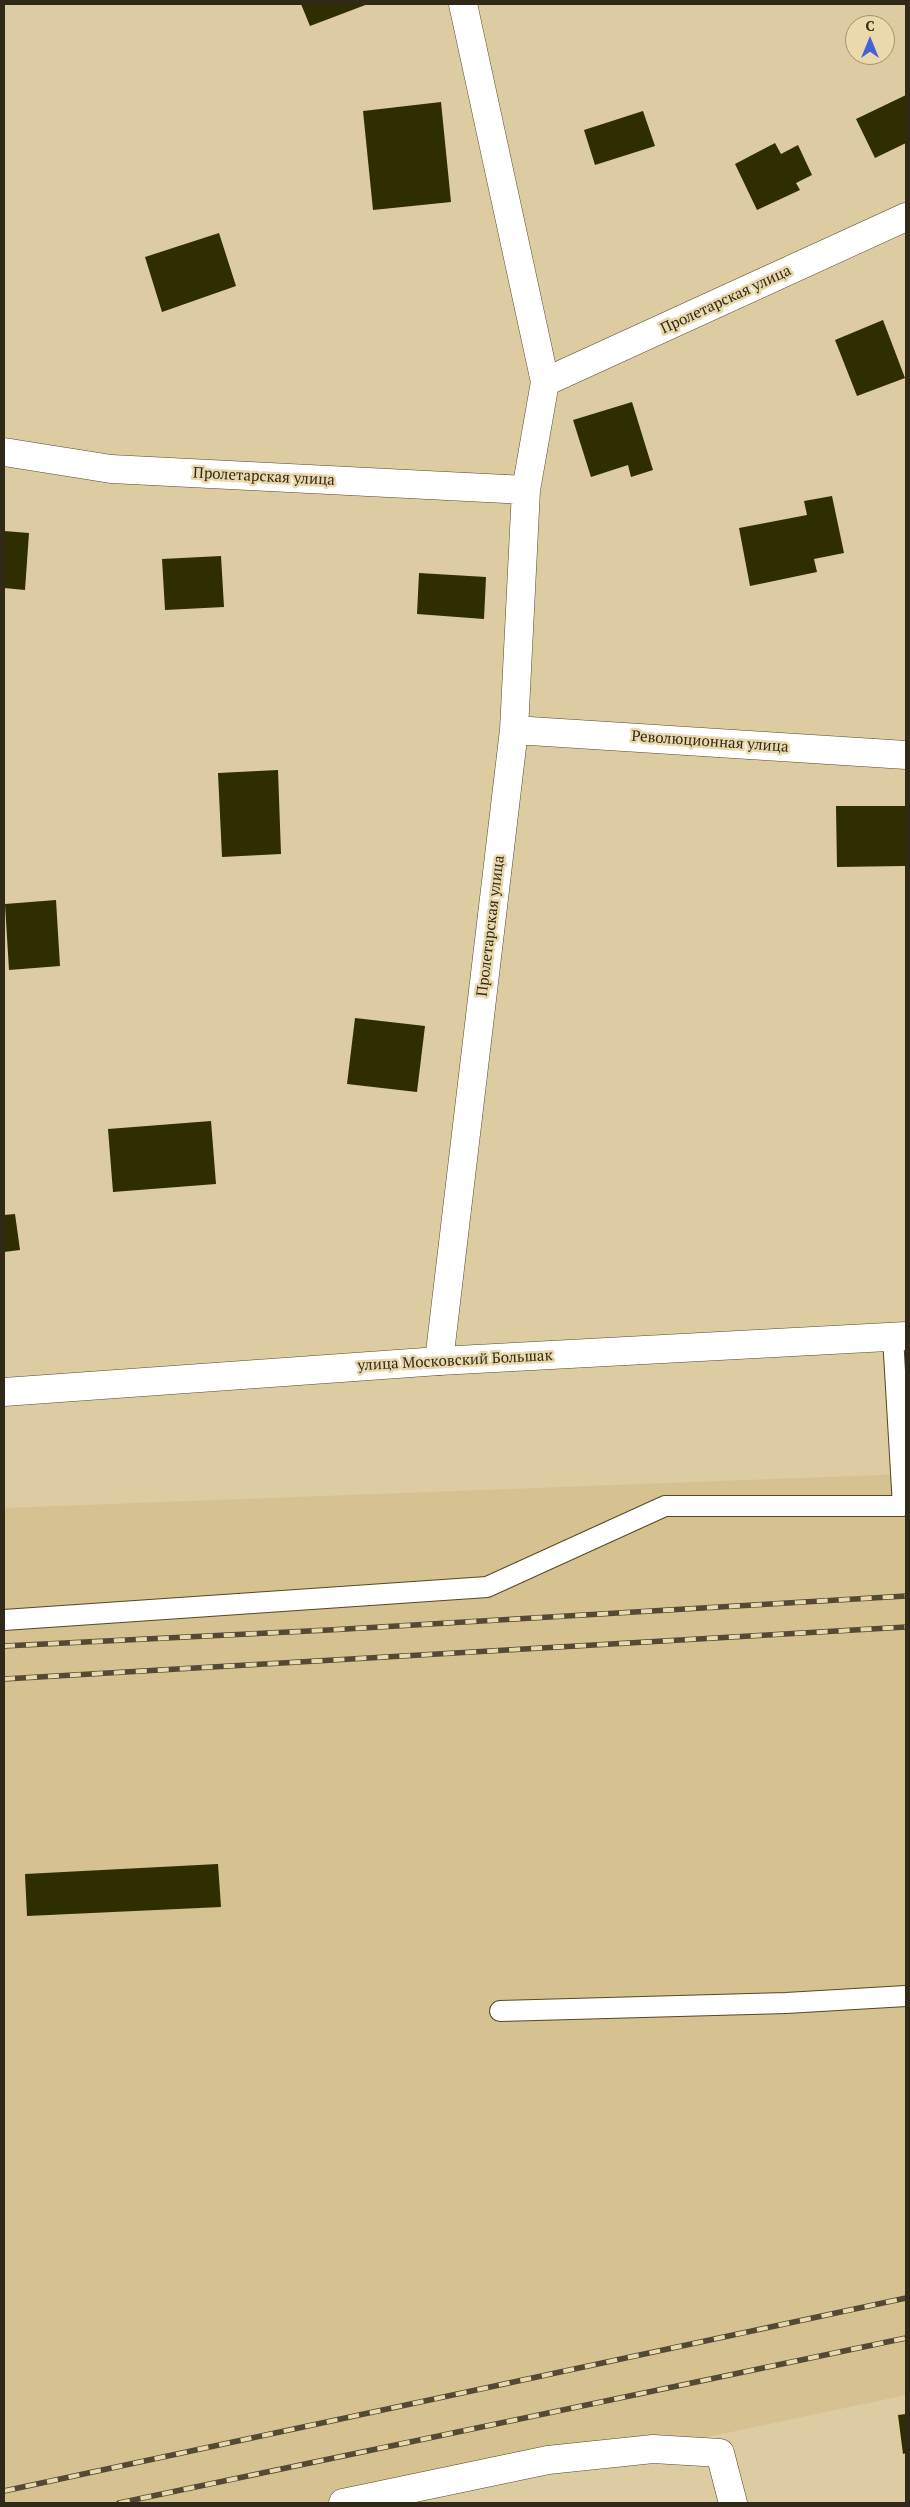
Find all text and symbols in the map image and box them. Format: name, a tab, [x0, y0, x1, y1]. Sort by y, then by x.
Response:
north arrow	[845, 15, 895, 65]
text: С	[865, 16, 875, 35]
street label: Пролетарская улица	[658, 262, 794, 338]
street label: Пролетарская улица	[193, 464, 335, 490]
street label: Революционная улица	[631, 728, 789, 756]
street label: Пролетарская улица	[473, 854, 509, 998]
street label: улица Московский Большак	[357, 1347, 553, 1375]

